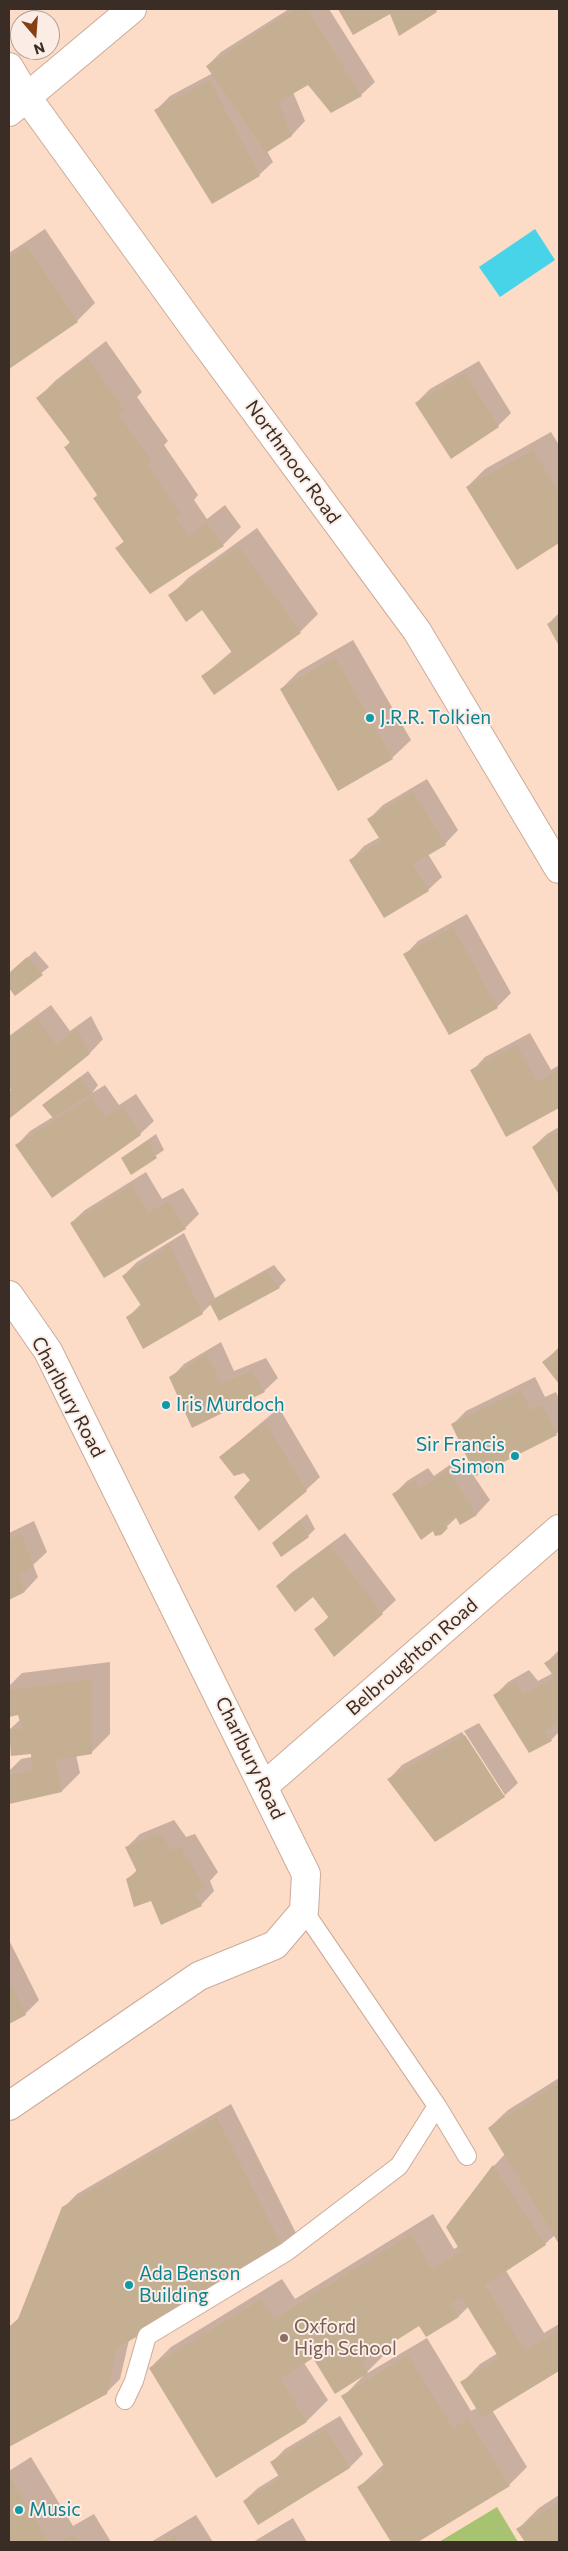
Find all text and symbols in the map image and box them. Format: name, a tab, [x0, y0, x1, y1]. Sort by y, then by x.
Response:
north arrow	[10, 10, 60, 60]
text: N	[32, 39, 47, 58]
street label: Northmoor Road	[241, 396, 345, 528]
place label: J.R.R. Tolkien	[380, 707, 491, 729]
marker: J.R.R. Tolkien	[364, 712, 376, 724]
street label: Charlbury Road	[27, 1333, 109, 1461]
place label: Iris Murdoch	[176, 1394, 285, 1416]
marker: Iris Murdoch	[160, 1399, 172, 1411]
place label: Sir Francis Simon	[416, 1434, 505, 1478]
marker: Sir Francis Simon	[509, 1450, 521, 1462]
street label: Belbroughton Road	[342, 1594, 482, 1720]
street label: Charlbury Road	[210, 1693, 290, 1823]
place label: Ada Benson Building	[139, 2263, 240, 2307]
marker: Ada Benson Building	[123, 2279, 135, 2291]
place label: Oxford High School	[294, 2316, 397, 2360]
marker: Oxford High School	[278, 2332, 290, 2344]
place label: Music	[29, 2499, 81, 2521]
marker: Music	[13, 2504, 25, 2516]

